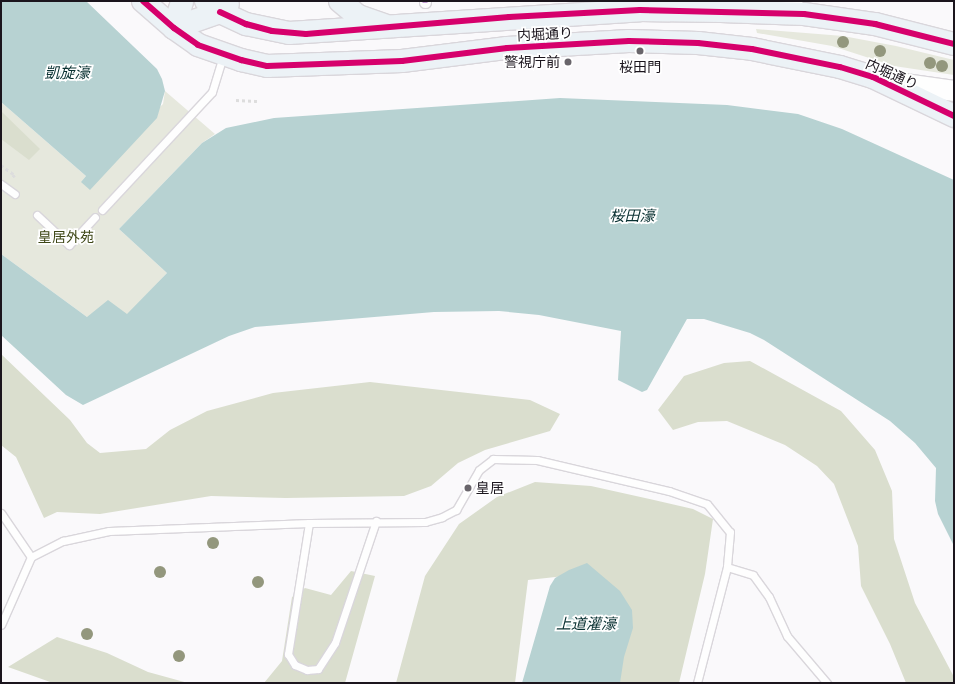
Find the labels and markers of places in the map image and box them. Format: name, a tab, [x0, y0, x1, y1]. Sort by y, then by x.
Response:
marker: 桜田門	[634, 45, 646, 57]
place label: 警視庁前	[504, 54, 560, 70]
marker: 警視庁前	[563, 57, 573, 67]
place label: 桜田門	[619, 59, 661, 75]
place label: 皇居	[476, 480, 504, 496]
marker: 皇居	[463, 483, 473, 493]

